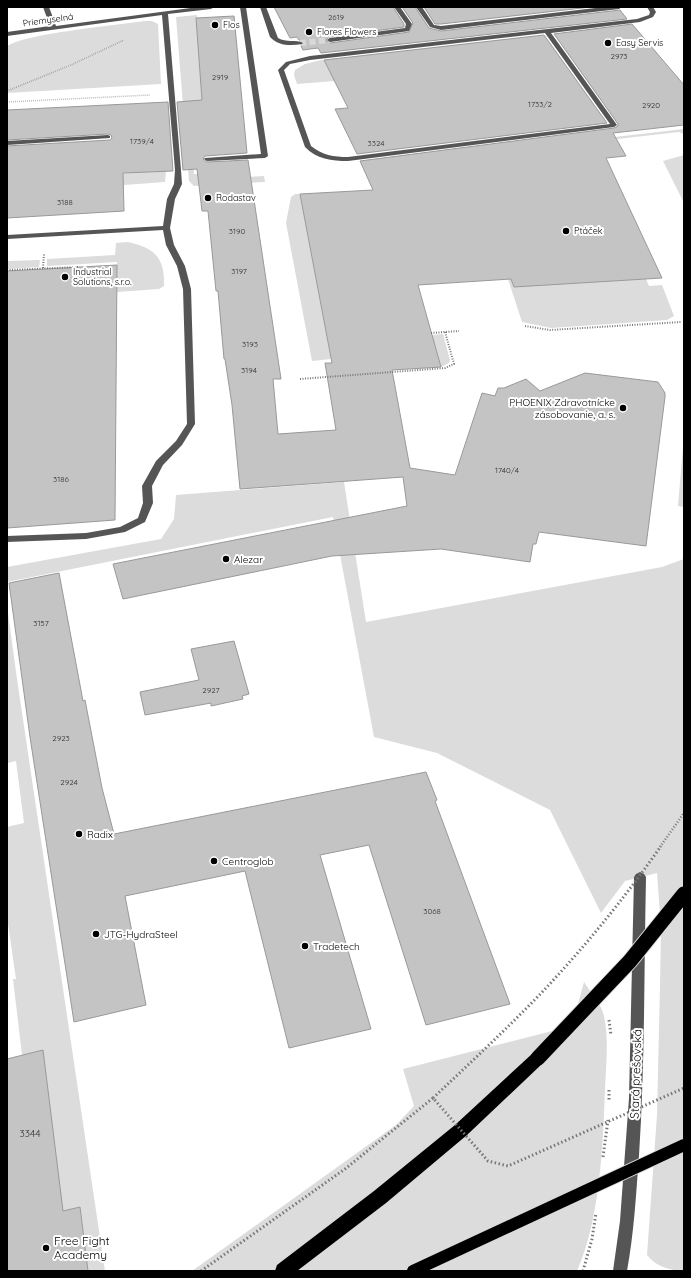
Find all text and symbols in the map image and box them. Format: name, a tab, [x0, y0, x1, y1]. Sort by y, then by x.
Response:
street label: Priemyselná	[22, 11, 74, 29]
house number: 2619	[328, 12, 345, 22]
place label: Flos	[223, 19, 240, 30]
marker: Flos	[210, 20, 220, 30]
place label: Flores Flowers	[317, 26, 377, 37]
marker: Flores Flowers	[304, 27, 314, 37]
place label: Easy Servis	[616, 37, 663, 48]
marker: Easy Servis	[603, 38, 613, 48]
house number: 2973	[611, 51, 627, 61]
house number: 2919	[212, 72, 229, 82]
house number: 1733/2	[528, 99, 553, 109]
house number: 2920	[642, 100, 660, 110]
house number: 1739/4	[130, 136, 154, 146]
house number: 3324	[368, 138, 384, 148]
place label: Rodastav	[216, 192, 256, 203]
marker: Rodastav	[203, 193, 213, 203]
house number: 3188	[57, 197, 73, 207]
place label: Ptáček	[574, 225, 603, 236]
house number: 3190	[229, 226, 245, 236]
marker: Ptáček	[561, 226, 571, 236]
place label: Industrial Solutions, s.r.o.	[73, 266, 132, 287]
house number: 3197	[231, 266, 247, 276]
marker: Industrial Solutions, s.r.o.	[60, 272, 70, 282]
house number: 3193	[242, 339, 258, 349]
house number: 3194	[241, 365, 257, 375]
place label: PHOENIX Zdravotnícke zásobovanie, a. s.	[509, 396, 615, 421]
marker: PHOENIX Zdravotnícke zásobovanie, a. s.	[618, 403, 628, 413]
house number: 1740/4	[495, 465, 519, 475]
house number: 3186	[53, 474, 70, 484]
place label: Alezar	[234, 553, 263, 566]
marker: Alezar	[221, 554, 231, 564]
house number: 3157	[33, 618, 49, 628]
house number: 2927	[202, 685, 220, 695]
house number: 2923	[52, 733, 70, 743]
house number: 2924	[60, 777, 78, 787]
place label: Radix	[87, 828, 113, 841]
marker: Radix	[74, 829, 84, 839]
place label: Centroglob	[222, 855, 274, 868]
marker: Centroglob	[209, 856, 219, 866]
house number: 3068	[423, 906, 441, 916]
place label: JTG-HydraSteel	[104, 928, 178, 941]
marker: JTG-HydraSteel	[91, 929, 101, 939]
place label: Tradetech	[313, 940, 360, 953]
marker: Tradetech	[300, 941, 310, 951]
street label: Stará prešovská	[626, 1029, 645, 1119]
house number: 3344	[19, 1127, 41, 1140]
place label: Free Fight Academy	[54, 1233, 110, 1262]
marker: Free Fight Academy	[41, 1243, 51, 1253]

